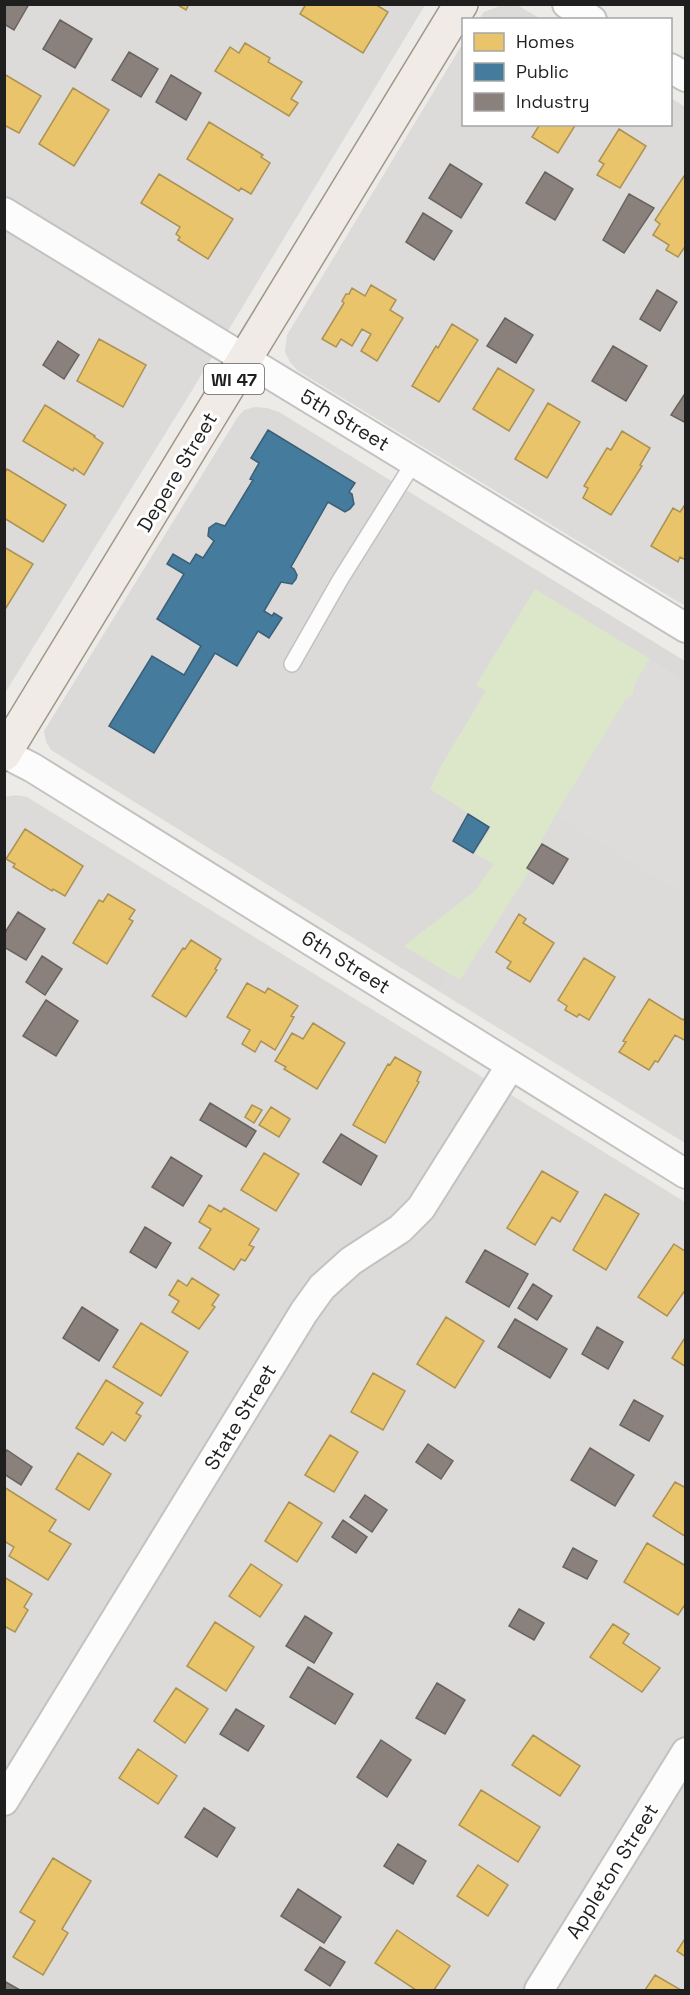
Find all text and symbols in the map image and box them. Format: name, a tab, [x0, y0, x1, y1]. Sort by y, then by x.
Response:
legend	[462, 18, 672, 126]
text: Homes	[516, 30, 575, 53]
text: Public	[516, 60, 569, 83]
text: Industry	[516, 90, 589, 113]
road number: WI 47	[204, 364, 264, 394]
street label: 5th Street	[296, 383, 394, 457]
street label: Depere Street	[131, 407, 223, 537]
street label: 6th Street	[297, 924, 395, 1000]
street label: State Street	[198, 1359, 282, 1475]
street label: Appleton Street	[560, 1799, 664, 1943]

